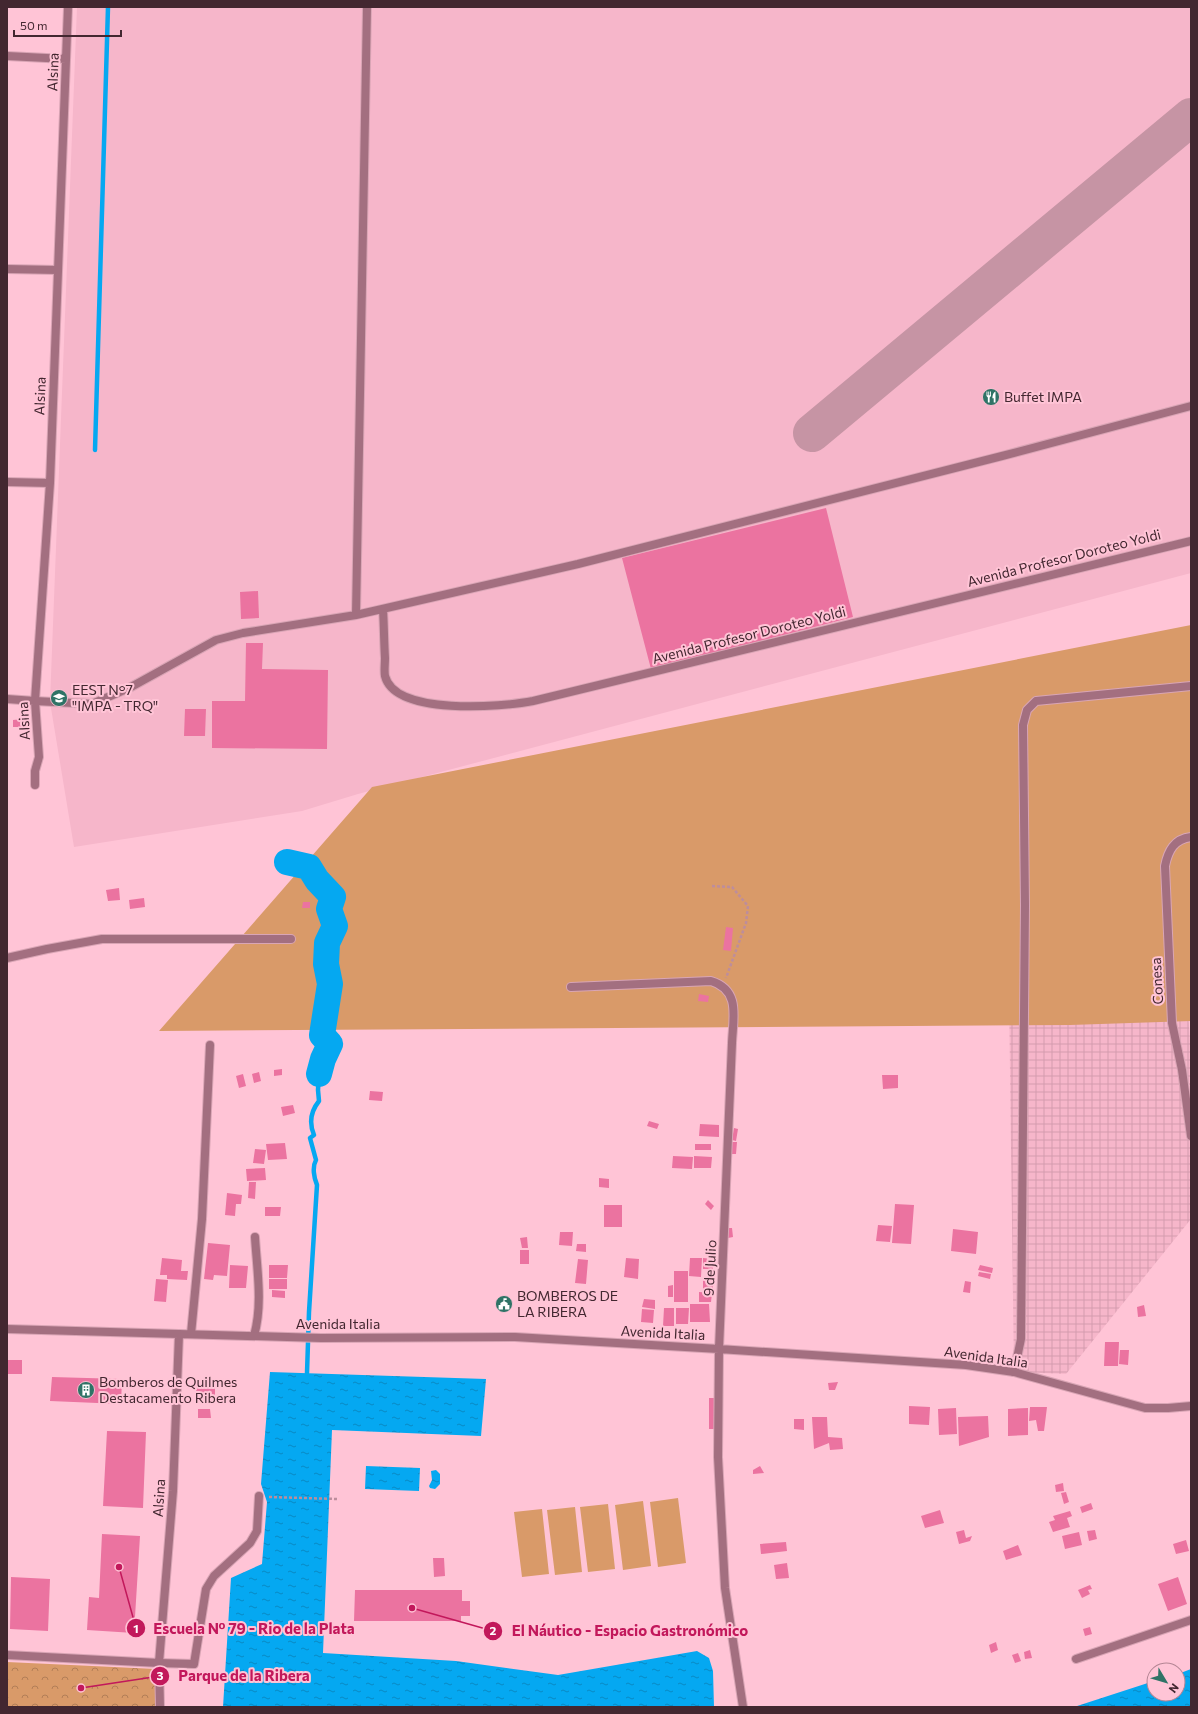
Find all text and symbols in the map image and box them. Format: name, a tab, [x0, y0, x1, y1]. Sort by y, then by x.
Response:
scale bar	[14, 12, 121, 38]
text: 50 m	[20, 18, 48, 32]
street label: Alsina	[43, 52, 62, 92]
street label: Alsina	[30, 376, 49, 416]
restaurant icon: Buffet IMPA	[981, 387, 1001, 407]
place label: Buffet IMPA	[1004, 388, 1082, 405]
street label: Avenida Profesor Doroteo Yoldi	[965, 525, 1162, 590]
street label: Avenida Profesor Doroteo Yoldi	[650, 602, 847, 667]
place label: EEST N°7 "IMPA - TRQ"	[72, 681, 158, 714]
school or university icon: EEST N°7 "IMPA - TRQ"	[49, 688, 69, 708]
street label: Alsina	[14, 701, 33, 741]
street label: Conesa	[1147, 957, 1166, 1005]
street label: 9 de Julio	[700, 1239, 719, 1297]
place label: BOMBEROS DE LA RIBERA	[517, 1287, 618, 1320]
public building icon: BOMBEROS DE LA RIBERA	[494, 1294, 514, 1314]
street label: Avenida Italia	[296, 1315, 380, 1332]
street label: Avenida Italia	[620, 1322, 706, 1343]
street label: Avenida Italia	[943, 1342, 1029, 1371]
place label: Bomberos de Quilmes Destacamento Ribera	[99, 1373, 237, 1406]
building icon: Bomberos de Quilmes Destacamento Ribera	[76, 1380, 96, 1400]
street label: Alsina	[149, 1478, 168, 1518]
callout: Escuela Nº 79 - Rio de la Plata	[126, 1615, 363, 1642]
callout: El Náutico - Espacio Gastronómico	[483, 1618, 756, 1645]
text: Escuela Nº 79 - Rio de la Plata	[153, 1619, 355, 1637]
text: 1	[133, 1621, 139, 1635]
text: El Náutico - Espacio Gastronómico	[512, 1621, 748, 1639]
text: 2	[490, 1623, 497, 1637]
callout: Parque de la Ribera	[150, 1662, 318, 1689]
north arrow	[1146, 1662, 1186, 1702]
text: Parque de la Ribera	[178, 1666, 310, 1684]
text: 3	[157, 1668, 164, 1682]
text: N	[1167, 1681, 1182, 1696]

